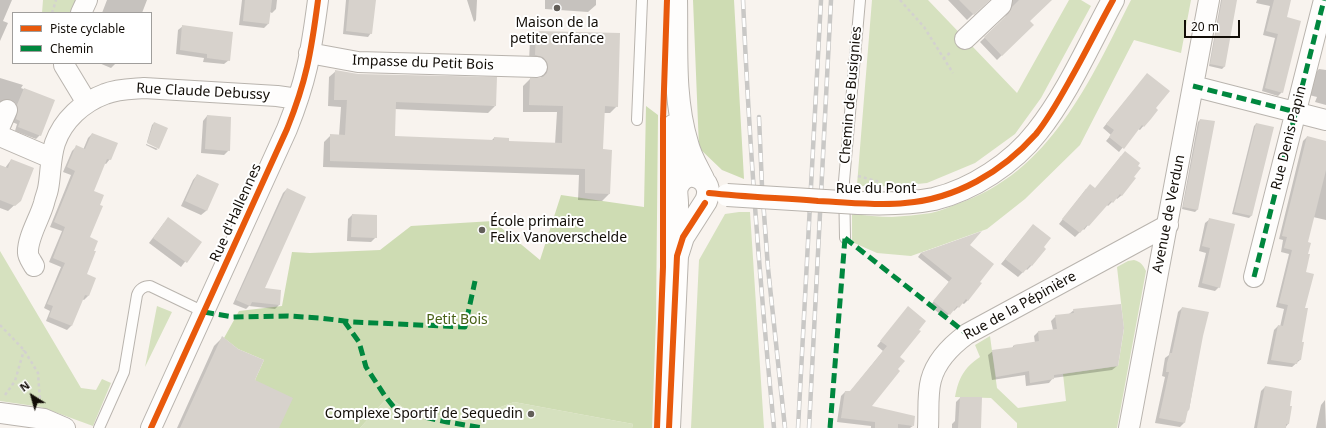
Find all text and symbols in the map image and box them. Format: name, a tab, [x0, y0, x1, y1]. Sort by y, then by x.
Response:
marker: Maison de la petite enfance	[552, 3, 562, 13]
legend	[12, 12, 152, 64]
scale bar	[1186, 12, 1242, 38]
place label: Maison de la petite enfance	[510, 15, 604, 48]
text: 20 m	[1191, 18, 1219, 35]
text: Piste cyclable	[50, 20, 125, 37]
street label: Chemin de Busignies	[837, 25, 865, 165]
text: Chemin	[50, 40, 94, 57]
street label: Impasse du Petit Bois	[352, 52, 494, 74]
street label: Rue Claude Debussy	[136, 80, 270, 104]
street label: Rue Denis Papin	[1268, 84, 1310, 192]
street label: Avenue de Verdun	[1149, 153, 1189, 275]
street label: Rue d'Hallennes	[207, 161, 265, 265]
street label: Rue du Pont	[836, 181, 916, 197]
place label: École primaire Felix Vanoverschelde	[490, 214, 627, 246]
marker: École primaire Felix Vanoverschelde	[477, 225, 487, 235]
street label: Rue de la Pépinière	[961, 268, 1079, 344]
park label: Petit Bois	[426, 312, 488, 328]
north arrow	[12, 376, 52, 416]
text: N	[16, 377, 33, 395]
place label: Complexe Sportif de Sequedin	[325, 406, 523, 422]
marker: Complexe Sportif de Sequedin	[526, 409, 536, 419]

